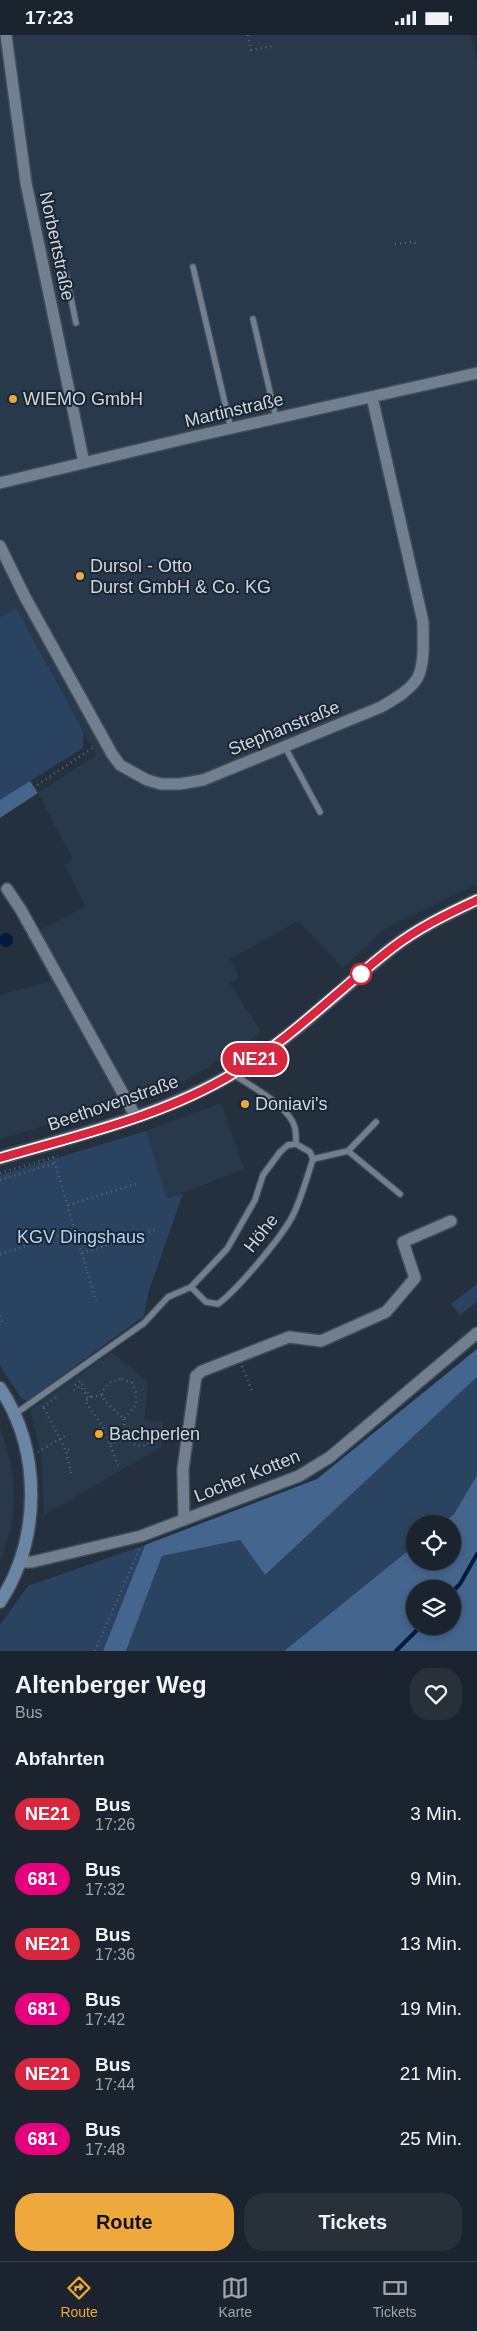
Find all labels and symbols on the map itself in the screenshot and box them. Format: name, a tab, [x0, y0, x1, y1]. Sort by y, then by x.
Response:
street label: Norbertstraße	[36, 190, 78, 302]
place label: WIEMO GmbH	[23, 389, 143, 409]
street label: Martinstraße	[183, 389, 285, 431]
marker: WIEMO GmbH	[7, 393, 19, 405]
place label: Dursol - Otto Durst GmbH & Co. KG	[90, 556, 271, 597]
marker: Dursol - Otto Durst GmbH & Co. KG	[74, 570, 86, 582]
street label: Stephanstraße	[226, 697, 342, 759]
unlabelled marker	[350, 963, 372, 985]
line badge: NE21	[220, 1043, 290, 1075]
street label: Beethovenstraße	[45, 1071, 181, 1135]
place label: Doniavi's	[255, 1094, 327, 1114]
marker: Doniavi's	[239, 1098, 251, 1110]
street label: Höhe	[240, 1210, 282, 1256]
park label: KGV Dingshaus	[17, 1227, 145, 1247]
place label: Bachperlen	[109, 1424, 200, 1444]
marker: Bachperlen	[93, 1428, 105, 1440]
street label: Locher Kotten	[191, 1446, 303, 1506]

